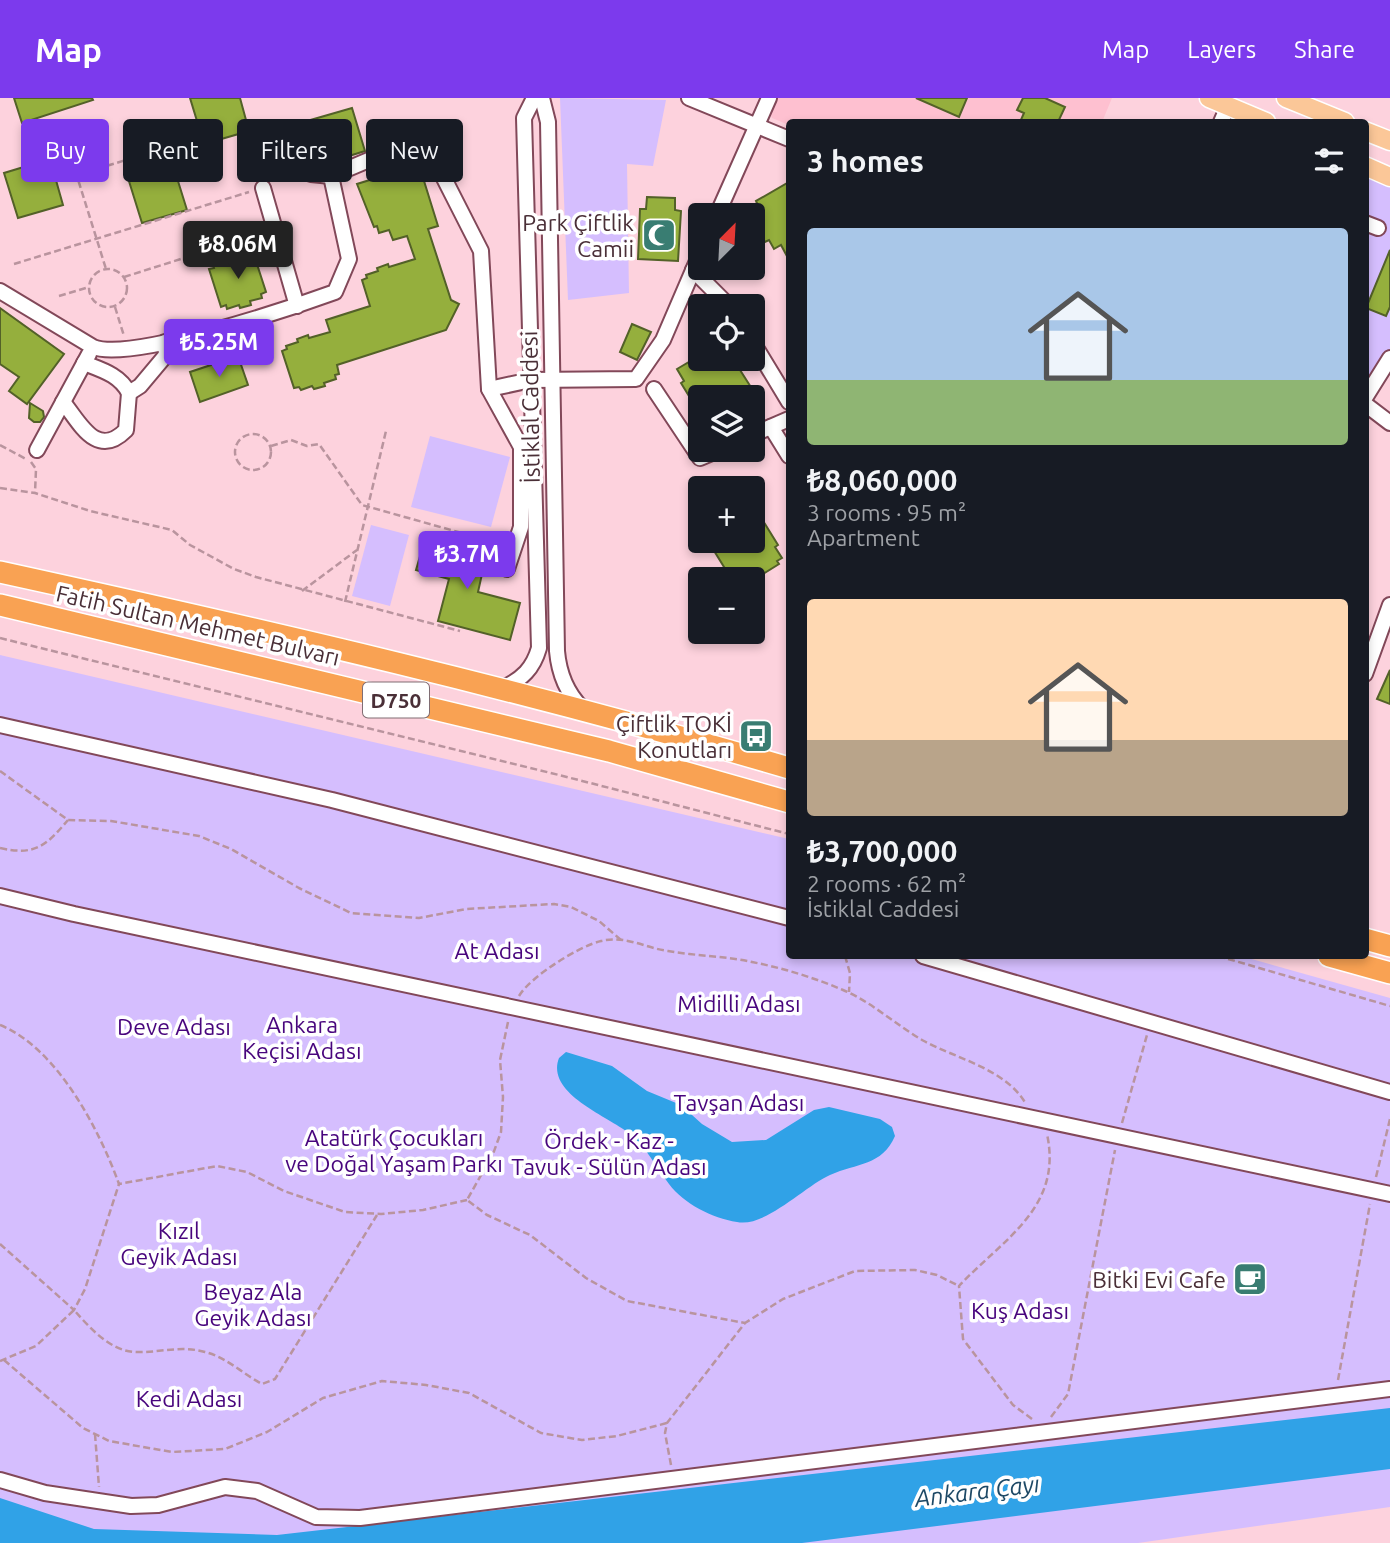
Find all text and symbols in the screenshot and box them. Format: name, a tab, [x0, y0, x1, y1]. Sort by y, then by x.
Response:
text: Map	[35, 31, 102, 68]
text: Map	[1102, 36, 1149, 63]
text: Layers	[1187, 36, 1256, 63]
text: Share	[1294, 36, 1355, 63]
chip: Buy	[21, 119, 109, 182]
chip: Rent	[123, 119, 223, 182]
chip: Filters	[237, 119, 352, 182]
chip: New	[366, 119, 463, 182]
icon: filters	[1310, 142, 1348, 180]
text: 3 homes	[807, 144, 924, 178]
north arrow	[688, 203, 765, 280]
map controls	[688, 203, 765, 644]
place label: Park Çiftlik Camii	[522, 210, 634, 261]
mosque icon: Park Çiftlik Camii	[640, 216, 678, 254]
pin: ₺8.06M	[181, 222, 295, 281]
text: ₺8.06M	[199, 231, 277, 256]
icon: home	[1015, 273, 1141, 399]
button: locate	[688, 294, 765, 371]
pin: ₺5.25M	[162, 320, 276, 379]
text: ₺5.25M	[180, 329, 258, 354]
street label: İstiklal Caddesi	[516, 331, 544, 483]
button: layers	[688, 385, 765, 462]
text: ₺8,060,000	[807, 463, 957, 497]
button: +	[688, 476, 765, 553]
text: 3 rooms · 95 m²	[807, 500, 966, 525]
text: Apartment	[807, 525, 920, 550]
pin: ₺3.7M	[418, 532, 516, 591]
text: ₺3.7M	[434, 541, 500, 566]
button: −	[688, 567, 765, 644]
street label: Fatih Sultan Mehmet Bulvarı	[54, 580, 342, 670]
icon: home	[1015, 644, 1141, 770]
road number: D750	[363, 682, 429, 718]
place label: Çiftlik TOKİ Konutları	[616, 711, 732, 762]
bus stop icon: Çiftlik TOKİ Konutları	[737, 717, 775, 755]
text: ₺3,700,000	[807, 834, 957, 868]
text: 2 rooms · 62 m²	[807, 871, 966, 896]
text: İstiklal Caddesi	[807, 896, 959, 921]
park label: At Adası	[454, 938, 540, 963]
park label: Midilli Adası	[677, 991, 801, 1016]
park label: Ankara Keçisi Adası	[242, 1012, 362, 1063]
park label: Deve Adası	[117, 1014, 231, 1039]
park label: Tavşan Adası	[674, 1090, 804, 1115]
park label: Atatürk Çocukları ve Doğal Yaşam Parkı	[285, 1125, 503, 1176]
park label: Ördek - Kaz - Tavuk - Sülün Adası	[511, 1128, 707, 1179]
park label: Kızıl Geyik Adası	[120, 1218, 238, 1269]
cafe icon: Bitki Evi Cafe	[1231, 1260, 1269, 1298]
place label: Bitki Evi Cafe	[1092, 1267, 1226, 1292]
park label: Beyaz Ala Geyik Adası	[194, 1279, 312, 1330]
park label: Kuş Adası	[971, 1298, 1069, 1323]
park label: Kedi Adası	[136, 1386, 242, 1411]
water label: Ankara Çayı	[912, 1470, 1041, 1512]

